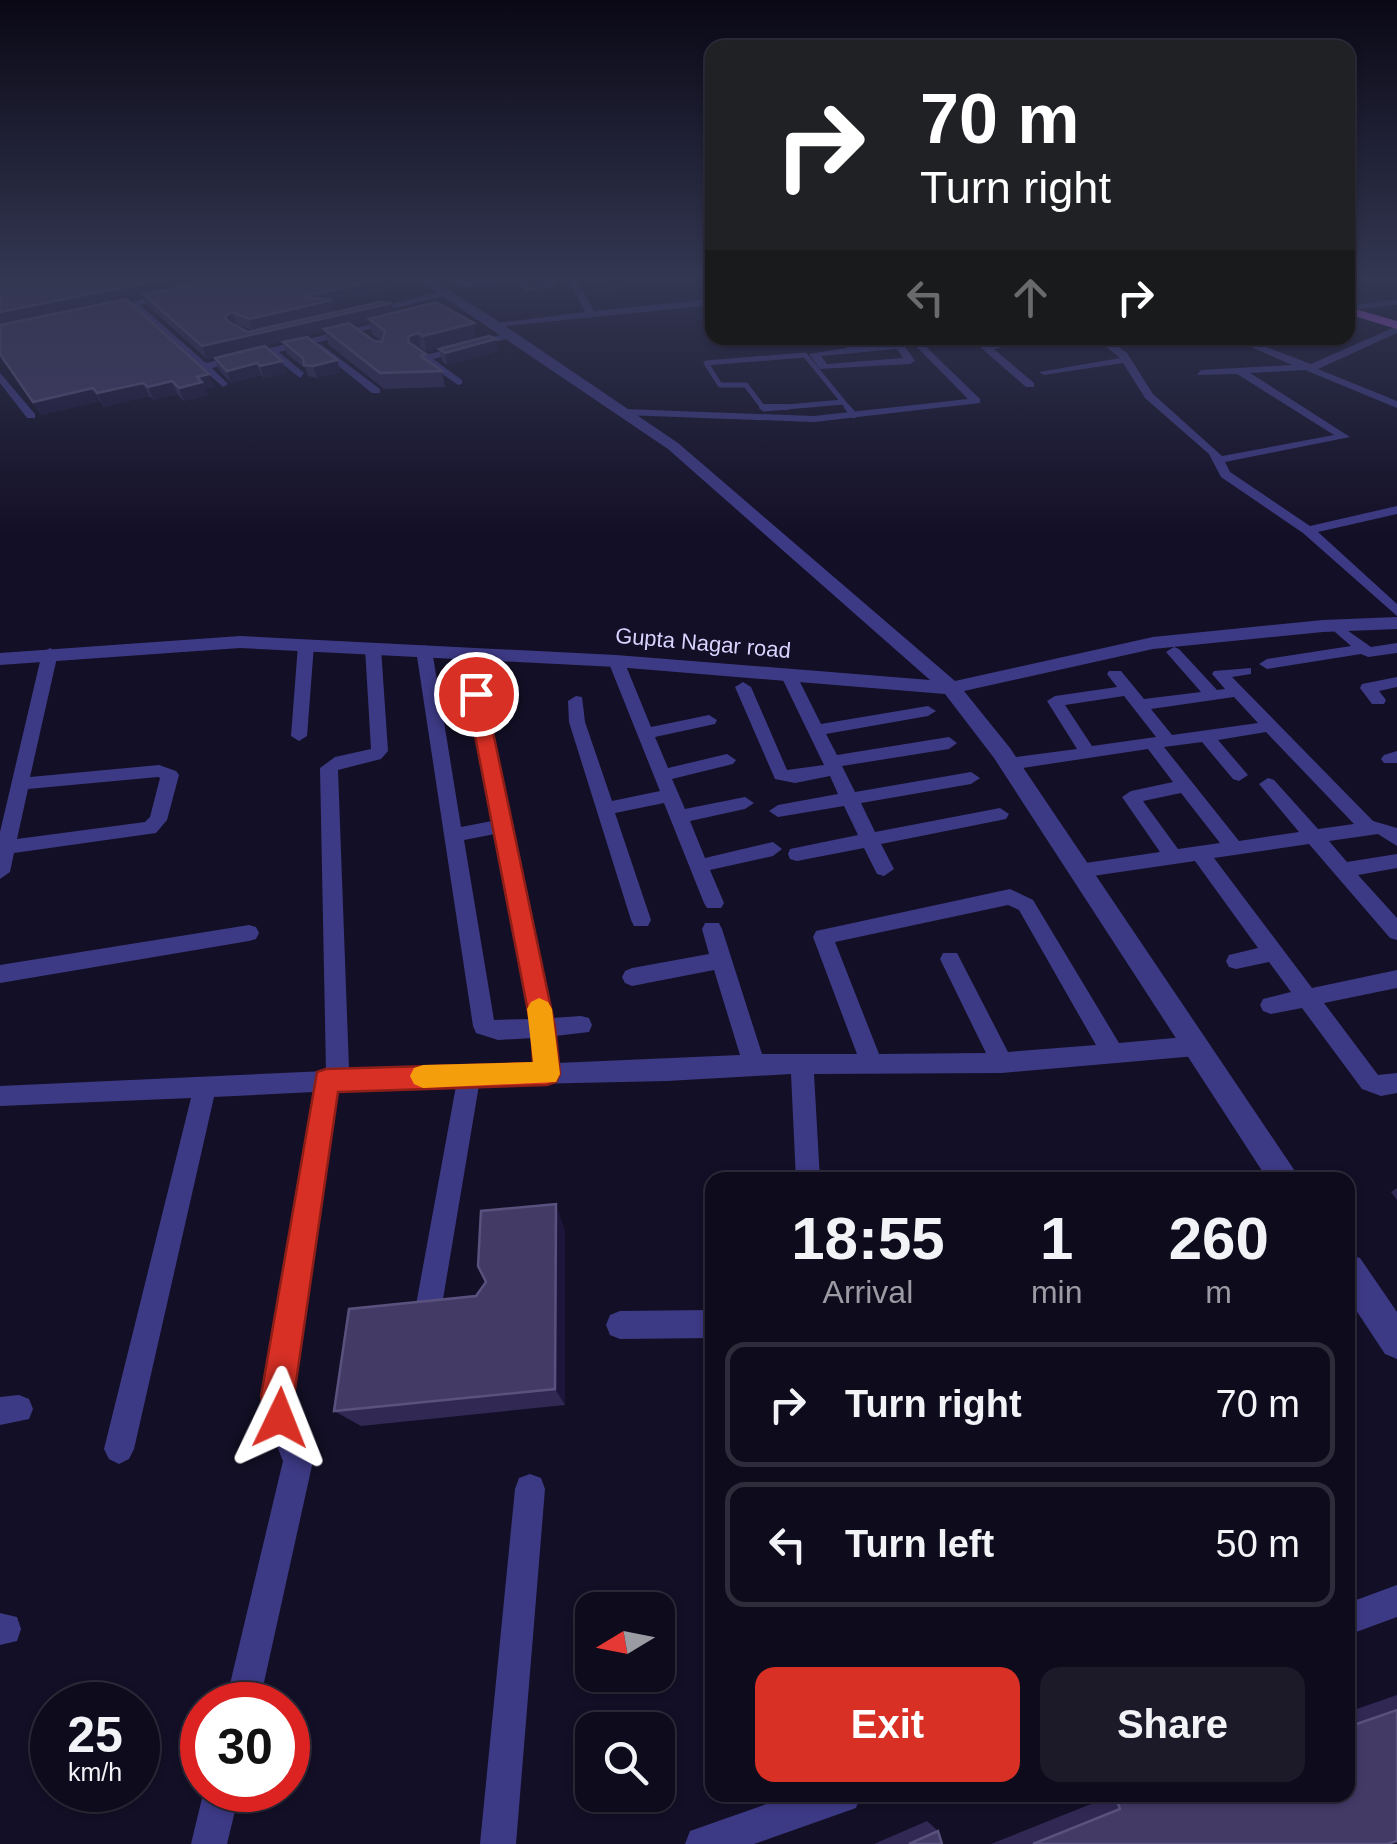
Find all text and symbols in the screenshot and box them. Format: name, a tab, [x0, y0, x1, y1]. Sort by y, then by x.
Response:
icon: right	[755, 80, 885, 210]
text: 70 m	[920, 80, 1080, 158]
text: Turn right	[920, 162, 1111, 213]
icon: left	[898, 270, 953, 325]
icon: ahead	[1003, 270, 1058, 325]
icon: right	[1108, 270, 1163, 325]
street label: Gupta Nagar road	[614, 623, 792, 663]
pin	[434, 652, 519, 737]
icon: arrive	[449, 667, 504, 722]
text: 18:55	[791, 1205, 945, 1272]
text: 1	[1040, 1205, 1073, 1272]
text: 260	[1169, 1205, 1269, 1272]
text: Arrival	[823, 1274, 913, 1310]
text: min	[1031, 1274, 1082, 1310]
text: m	[1205, 1274, 1232, 1310]
position arrow	[228, 1366, 332, 1470]
icon: right	[760, 1377, 815, 1432]
text: Turn right	[845, 1383, 1022, 1425]
text: 70 m	[1216, 1383, 1300, 1425]
icon: left	[760, 1517, 815, 1572]
text: Turn left	[845, 1523, 994, 1565]
text: 50 m	[1216, 1523, 1300, 1565]
north arrow	[575, 1592, 675, 1692]
map controls	[575, 1592, 675, 1812]
button: Exit	[755, 1667, 1020, 1782]
button: Share	[1040, 1667, 1305, 1782]
speed limit sign: 30	[180, 1682, 310, 1812]
text: 25	[67, 1707, 123, 1763]
button: search	[575, 1712, 675, 1812]
text: km/h	[68, 1758, 122, 1786]

